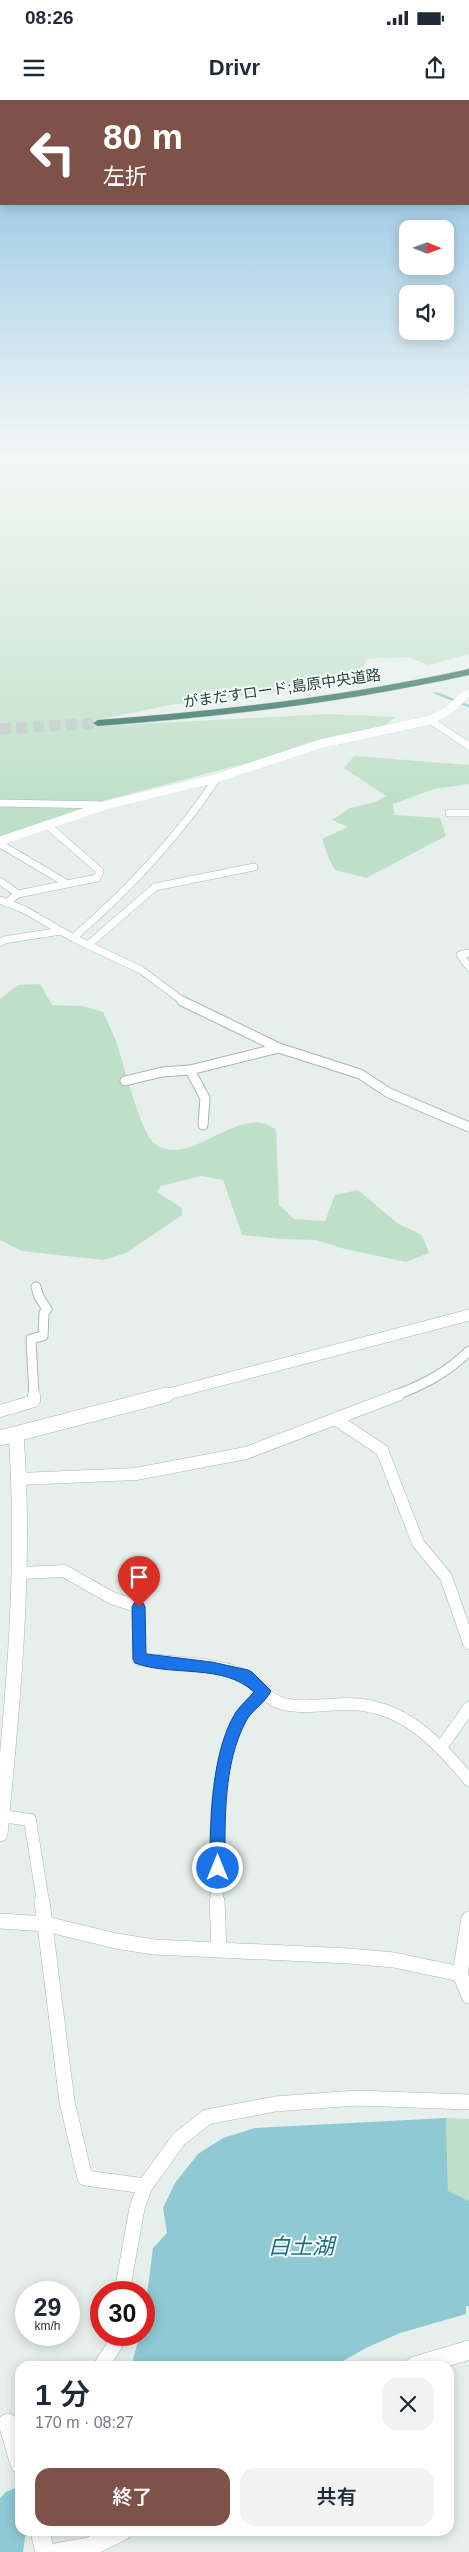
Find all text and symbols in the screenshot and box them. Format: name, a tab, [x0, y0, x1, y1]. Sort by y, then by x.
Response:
text: 08:26	[25, 7, 74, 28]
icon: menu	[20, 54, 48, 82]
icon: share	[421, 54, 449, 82]
text: Drivr	[209, 55, 260, 80]
text: 80 m	[103, 117, 183, 156]
icon: left	[20, 120, 85, 185]
text: 左折	[103, 164, 147, 189]
north arrow	[399, 220, 454, 275]
map controls	[399, 220, 454, 340]
button: sound	[399, 285, 454, 340]
street label: がまだすロード;島原中央道路	[182, 666, 382, 710]
pin	[118, 1556, 160, 1607]
icon: arrive	[125, 1563, 153, 1591]
position arrow	[191, 1841, 243, 1893]
water label: 白土湖	[268, 2234, 337, 2259]
speed limit sign: 30	[90, 2281, 155, 2346]
text: 29	[34, 2293, 61, 2321]
text: km/h	[34, 2319, 61, 2333]
text: 1 分	[35, 2378, 90, 2411]
button: close	[382, 2378, 434, 2430]
text: 170 m · 08:27	[35, 2414, 134, 2431]
button: 終了	[35, 2468, 230, 2526]
button: 共有	[240, 2468, 434, 2526]

